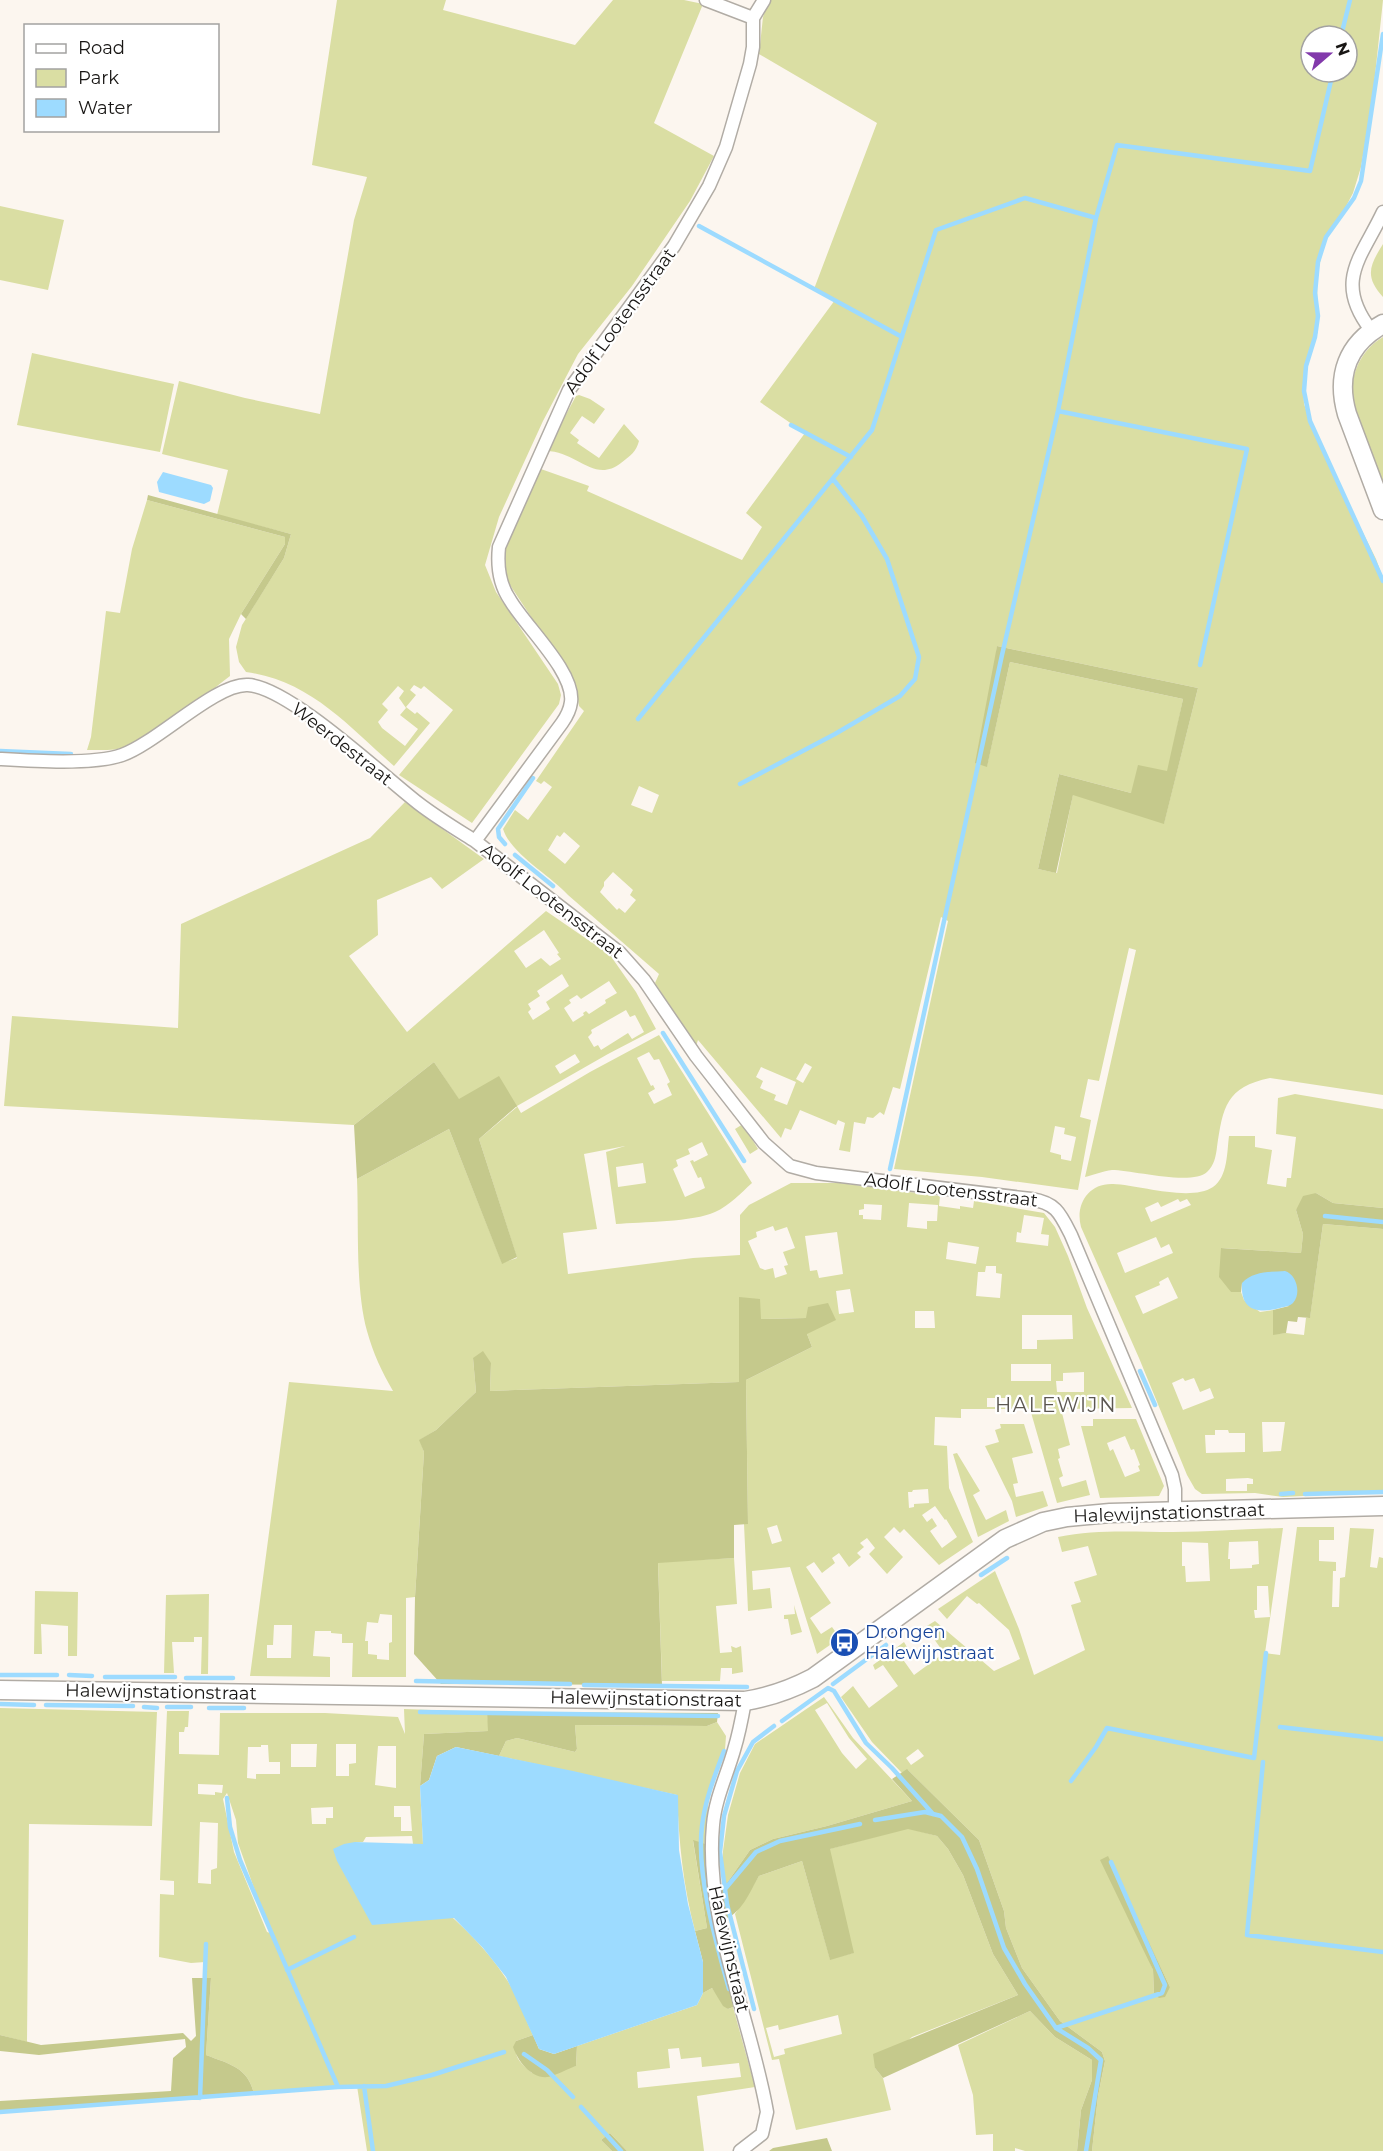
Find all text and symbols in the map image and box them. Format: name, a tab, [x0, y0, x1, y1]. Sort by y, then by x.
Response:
legend	[24, 24, 219, 132]
north arrow	[1299, 24, 1359, 84]
text: Road	[78, 37, 125, 59]
text: N	[1331, 40, 1354, 58]
text: Park	[78, 67, 119, 89]
text: Water	[78, 97, 133, 119]
street label: Adolf Lootensstraat	[560, 244, 680, 398]
street label: Weerdestraat	[287, 698, 397, 790]
street label: Adolf Lootensstraat	[476, 838, 628, 964]
street label: Adolf Lootensstraat	[863, 1168, 1039, 1212]
district label: HALEWIJN	[995, 1393, 1117, 1417]
street label: Halewijnstationstraat	[1073, 1499, 1265, 1527]
place label: Drongen Halewijnstraat	[865, 1621, 995, 1664]
bus stop icon: Drongen Halewijnstraat	[828, 1626, 860, 1658]
street label: Halewijnstationstraat	[65, 1679, 257, 1705]
street label: Halewijnstationstraat	[550, 1686, 742, 1712]
street label: Halewijnstraat	[704, 1883, 754, 2015]

